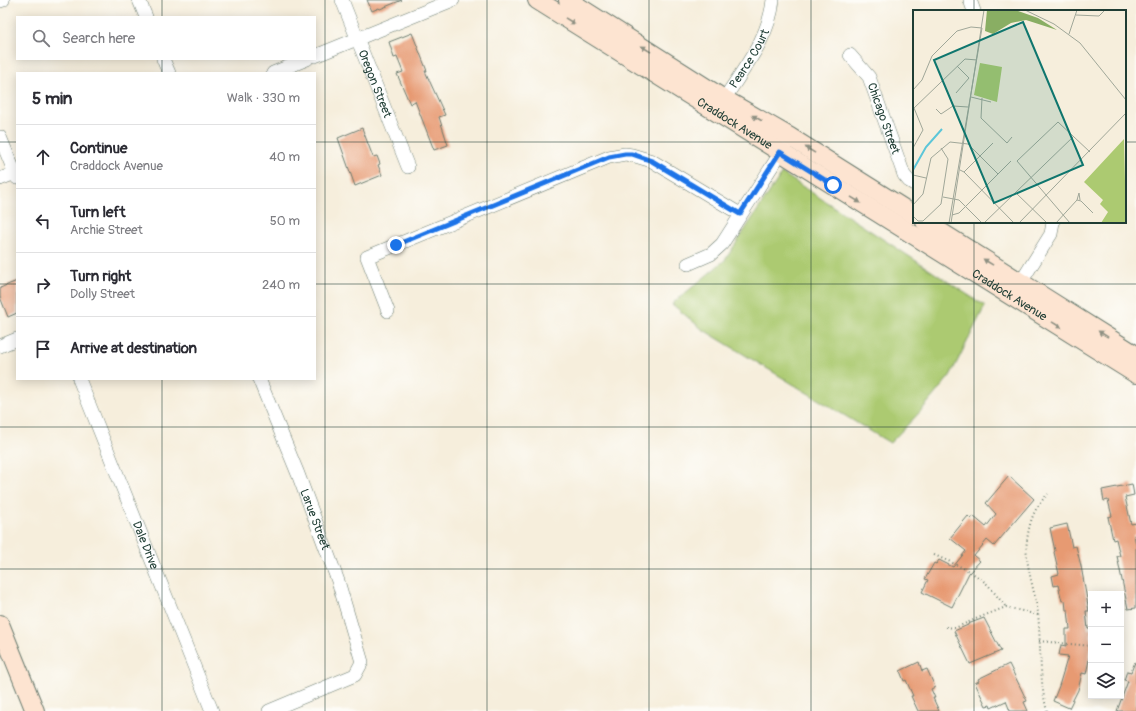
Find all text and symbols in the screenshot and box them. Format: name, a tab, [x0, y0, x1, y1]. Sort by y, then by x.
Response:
inset map	[913, 10, 1126, 223]
search box	[16, 16, 316, 60]
one-way arrow	[565, 17, 575, 25]
icon: search	[30, 27, 52, 49]
street label: Pearce Court	[726, 27, 773, 91]
text: Search here	[62, 29, 135, 48]
one-way arrow	[640, 46, 652, 53]
street label: Oregon Street	[355, 47, 395, 120]
street label: Chicago Street	[864, 81, 903, 156]
text: 5 min	[32, 88, 72, 109]
text: Walk · 330 m	[227, 90, 300, 106]
street label: Craddock Avenue	[694, 94, 775, 153]
one-way arrow	[751, 114, 763, 121]
text: Continue	[70, 139, 128, 158]
icon: ahead	[32, 146, 54, 168]
one-way arrow	[805, 146, 815, 154]
text: 40 m	[269, 149, 300, 165]
text: Craddock Avenue	[70, 158, 163, 174]
route start	[824, 176, 842, 194]
one-way arrow	[851, 196, 861, 204]
text: Turn left	[70, 203, 126, 222]
icon: left	[32, 210, 54, 232]
text: 50 m	[270, 213, 300, 229]
text: Archie Street	[70, 222, 143, 238]
route end	[387, 236, 405, 254]
one-way arrow	[983, 258, 993, 266]
street label: Craddock Avenue	[969, 266, 1050, 324]
text: Turn right	[70, 267, 131, 286]
icon: right	[32, 274, 54, 296]
text: 240 m	[262, 277, 300, 293]
text: Dolly Street	[70, 286, 135, 302]
one-way arrow	[1051, 322, 1063, 329]
one-way arrow	[1098, 330, 1108, 338]
icon: arrive	[32, 338, 54, 360]
text: Arrive at destination	[70, 339, 197, 358]
street label: Larue Street	[297, 487, 333, 552]
street label: Dale Drive	[129, 519, 162, 571]
map controls	[1088, 591, 1124, 699]
button: +	[1088, 591, 1124, 627]
button: −	[1088, 627, 1124, 663]
button: layers	[1088, 663, 1124, 699]

